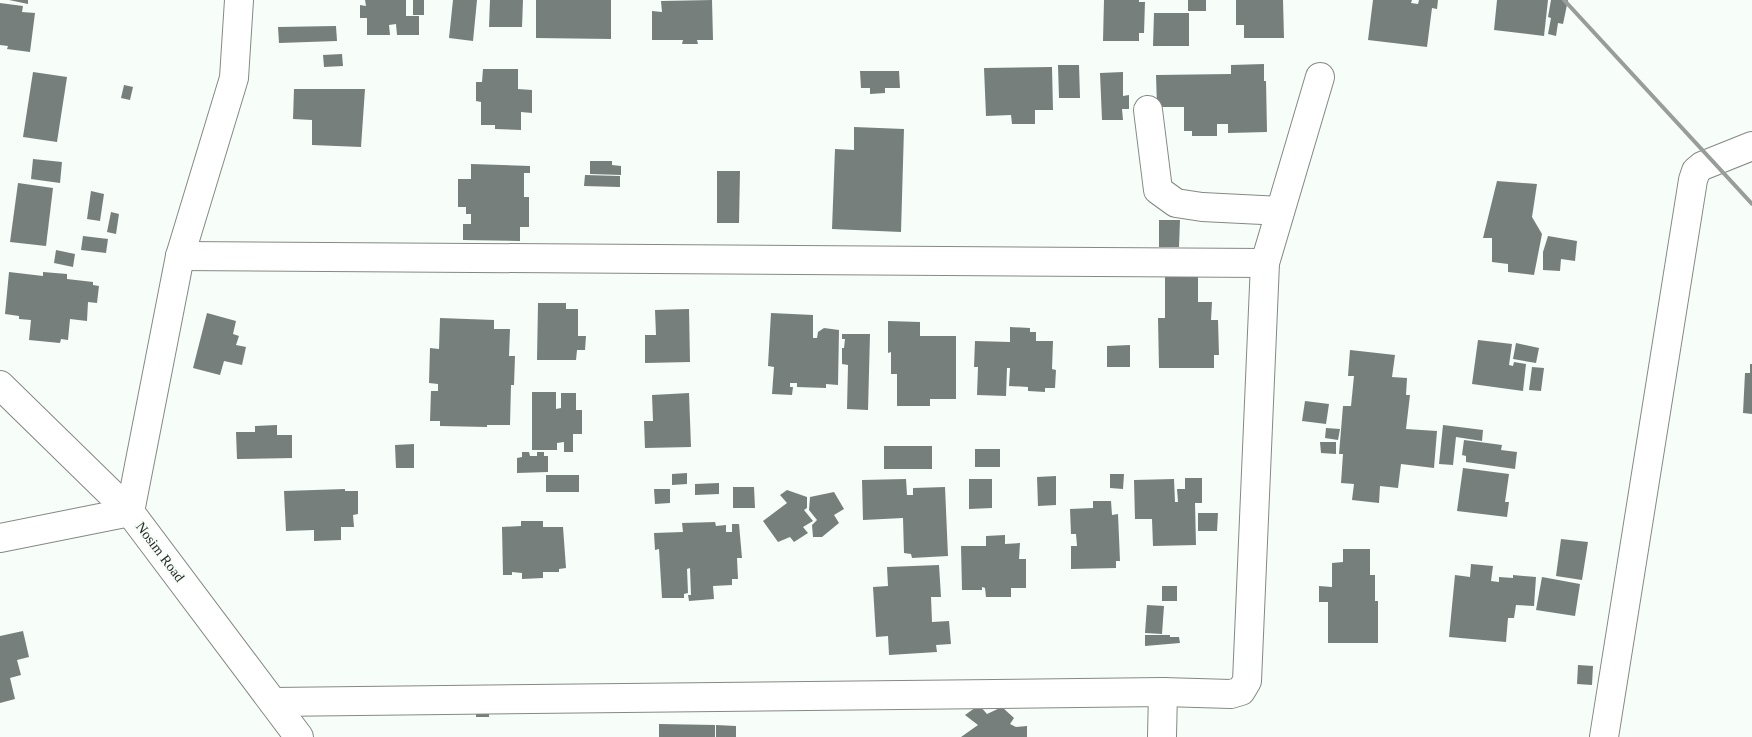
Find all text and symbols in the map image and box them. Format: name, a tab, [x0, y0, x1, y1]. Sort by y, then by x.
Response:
street label: Nosim Road	[133, 519, 187, 585]

